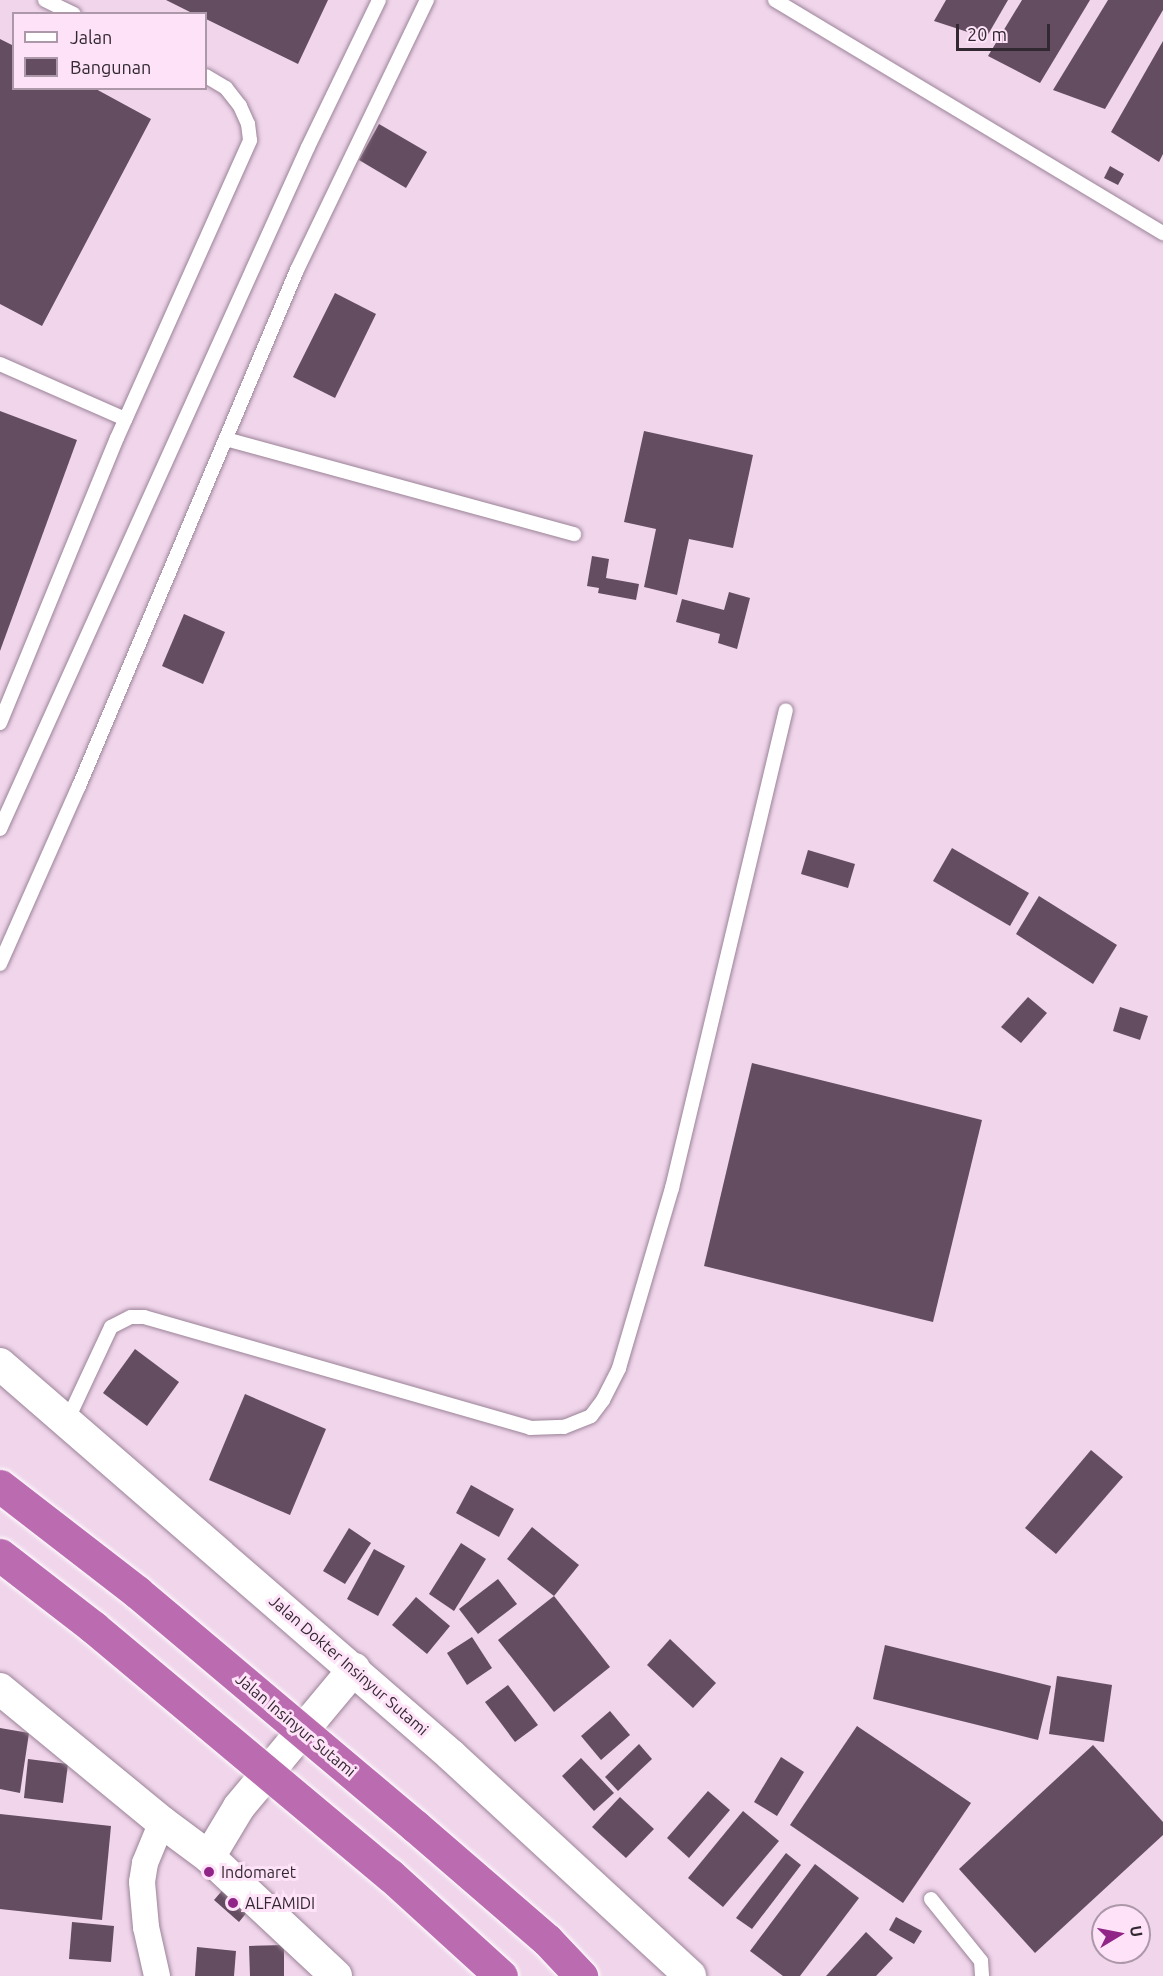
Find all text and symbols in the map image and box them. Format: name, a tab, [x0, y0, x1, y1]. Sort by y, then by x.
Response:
legend	[12, 12, 207, 90]
scale bar	[959, 12, 1054, 50]
text: 20 m	[967, 24, 1007, 44]
text: Jalan	[70, 27, 112, 47]
text: Bangunan	[70, 57, 151, 77]
street label: Jalan Dokter Insinyur Sutami	[266, 1591, 432, 1739]
street label: Jalan Insinyur Sutami	[232, 1669, 360, 1781]
place label: Indomaret	[221, 1862, 296, 1882]
marker: Indomaret	[202, 1865, 216, 1879]
place label: ALFAMIDI	[245, 1893, 315, 1913]
marker: ALFAMIDI	[226, 1896, 240, 1910]
north arrow	[1091, 1904, 1151, 1964]
text: U	[1127, 1924, 1147, 1938]

